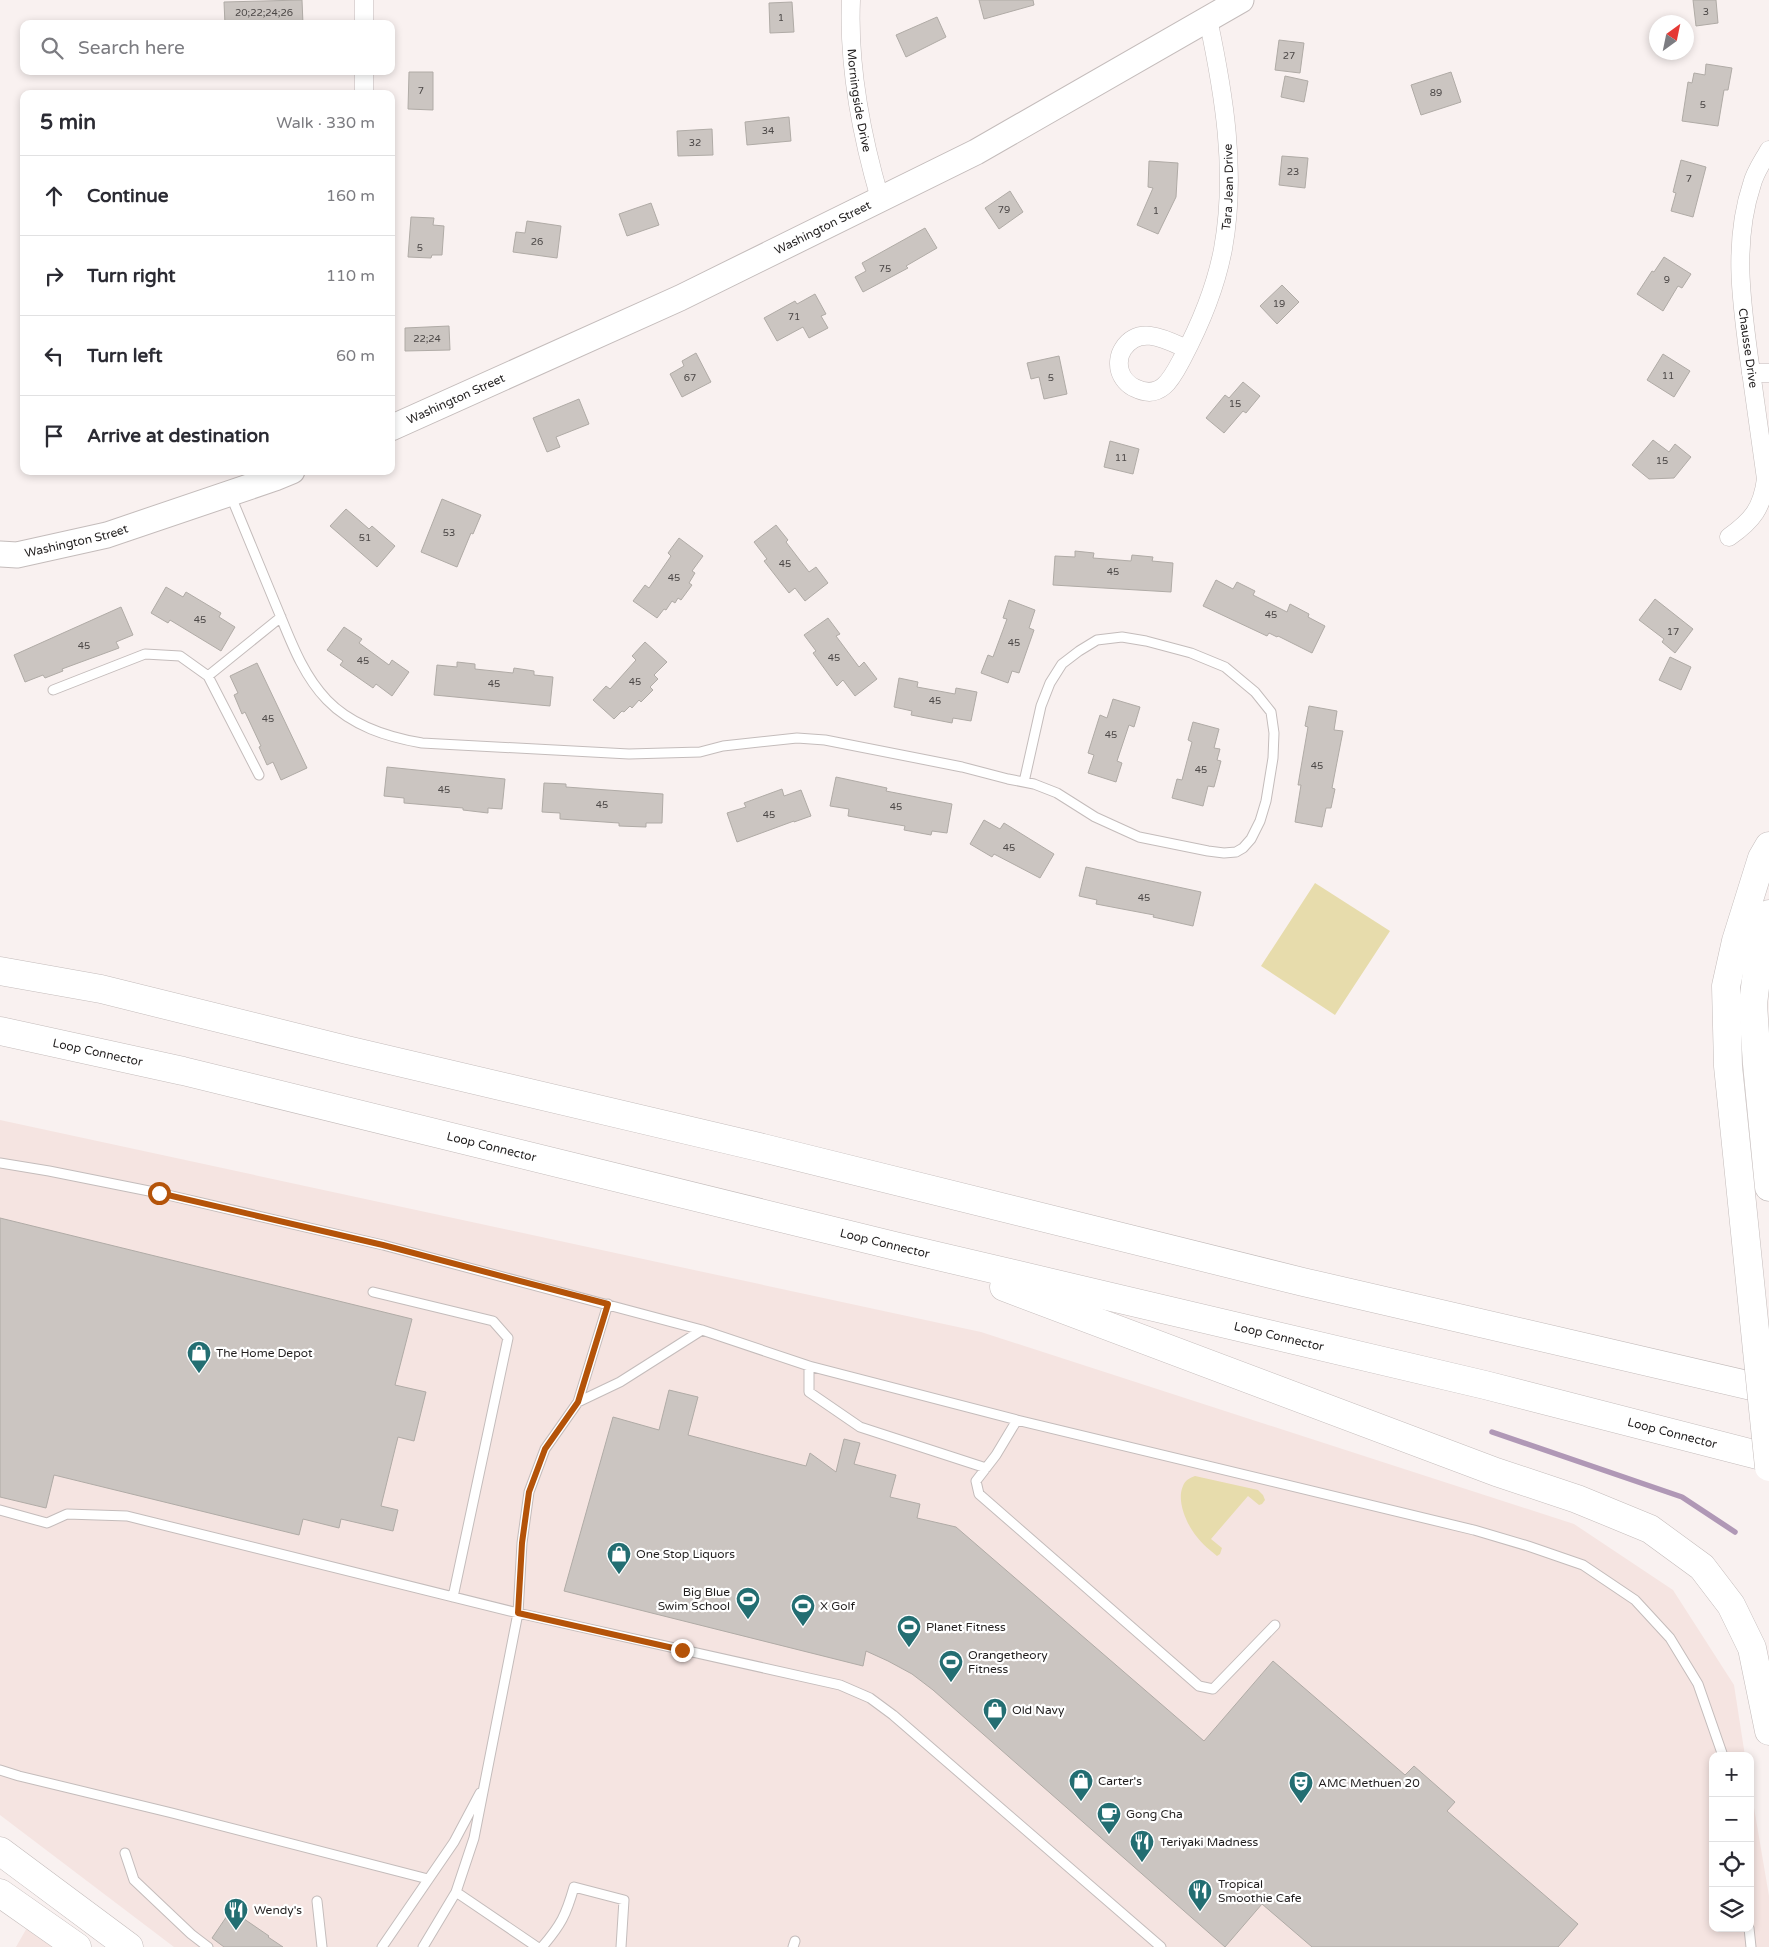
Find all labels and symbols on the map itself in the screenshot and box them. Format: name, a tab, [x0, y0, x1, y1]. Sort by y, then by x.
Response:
house number: 3	[1703, 6, 1709, 18]
house number: 20;22;24;26	[235, 7, 293, 19]
house number: 1	[778, 12, 784, 24]
north arrow	[1649, 15, 1694, 60]
street label: Morningside Drive	[844, 48, 874, 154]
house number: 27	[1283, 50, 1295, 62]
house number: 7	[418, 85, 424, 97]
house number: 89	[1430, 87, 1442, 99]
house number: 5	[1700, 99, 1706, 111]
house number: 34	[762, 125, 774, 137]
house number: 32	[689, 137, 701, 149]
street label: Tara Jean Drive	[1219, 143, 1236, 231]
house number: 23	[1287, 166, 1299, 178]
house number: 7	[1686, 173, 1692, 185]
street label: Washington Street	[772, 198, 874, 257]
house number: 79	[998, 204, 1010, 216]
house number: 1	[1153, 205, 1159, 217]
house number: 26	[531, 236, 543, 248]
house number: 5	[417, 242, 423, 254]
house number: 75	[879, 263, 891, 275]
house number: 9	[1664, 274, 1670, 286]
house number: 19	[1273, 298, 1285, 310]
street label: Chausse Drive	[1735, 307, 1761, 389]
house number: 71	[788, 311, 800, 323]
house number: 22;24	[413, 333, 441, 345]
house number: 11	[1662, 370, 1674, 382]
street label: Washington Street	[405, 371, 507, 427]
house number: 67	[684, 372, 696, 384]
house number: 5	[1048, 372, 1054, 384]
house number: 15	[1229, 398, 1241, 410]
house number: 11	[1115, 452, 1127, 464]
house number: 15	[1656, 455, 1668, 467]
street label: Washington Street	[23, 521, 130, 560]
house number: 53	[443, 527, 455, 539]
house number: 51	[359, 532, 371, 544]
house number: 45	[779, 558, 791, 570]
house number: 45	[1107, 566, 1119, 578]
house number: 45	[668, 572, 680, 584]
house number: 45	[1265, 609, 1277, 621]
house number: 45	[194, 614, 206, 626]
house number: 17	[1667, 626, 1679, 638]
house number: 45	[1008, 637, 1020, 649]
house number: 45	[78, 640, 90, 652]
house number: 45	[828, 652, 840, 664]
house number: 45	[357, 655, 369, 667]
house number: 45	[629, 676, 641, 688]
house number: 45	[488, 678, 500, 690]
house number: 45	[929, 695, 941, 707]
house number: 45	[262, 713, 274, 725]
house number: 45	[1105, 729, 1117, 741]
house number: 45	[1311, 760, 1323, 772]
house number: 45	[1195, 764, 1207, 776]
house number: 45	[438, 784, 450, 796]
house number: 45	[596, 799, 608, 811]
house number: 45	[890, 801, 902, 813]
house number: 45	[763, 809, 775, 821]
house number: 45	[1003, 842, 1015, 854]
house number: 45	[1138, 892, 1150, 904]
street label: Loop Connector	[51, 1036, 144, 1069]
street label: Loop Connector	[445, 1129, 538, 1165]
route start	[148, 1182, 171, 1205]
street label: Loop Connector	[838, 1226, 931, 1261]
street label: Loop Connector	[1233, 1319, 1326, 1354]
shop icon: The Home Depot	[186, 1340, 212, 1374]
place label: The Home Depot	[216, 1346, 313, 1360]
street label: Loop Connector	[1626, 1415, 1719, 1451]
shop icon: One Stop Liquors	[606, 1541, 632, 1575]
place label: One Stop Liquors	[636, 1547, 735, 1561]
place label: Big Blue Swim School	[658, 1585, 730, 1613]
sports icon: Big Blue Swim School	[735, 1586, 761, 1620]
sports icon: X Golf	[790, 1593, 816, 1627]
place label: X Golf	[820, 1599, 856, 1613]
sports icon: Planet Fitness	[896, 1614, 922, 1648]
place label: Planet Fitness	[926, 1620, 1006, 1634]
route end	[671, 1639, 694, 1662]
place label: Orangetheory Fitness	[968, 1648, 1048, 1676]
sports icon: Orangetheory Fitness	[938, 1649, 964, 1683]
shop icon: Old Navy	[982, 1697, 1008, 1731]
place label: Old Navy	[1012, 1703, 1065, 1717]
shop icon: Carter's	[1068, 1768, 1094, 1802]
theatre icon: AMC Methuen 20	[1288, 1770, 1314, 1804]
place label: Carter's	[1098, 1774, 1142, 1788]
place label: AMC Methuen 20	[1318, 1776, 1420, 1790]
cafe icon: Gong Cha	[1096, 1801, 1122, 1835]
place label: Gong Cha	[1126, 1807, 1183, 1821]
restaurant icon: Teriyaki Madness	[1129, 1829, 1155, 1863]
place label: Teriyaki Madness	[1160, 1835, 1258, 1849]
place label: Tropical Smoothie Cafe	[1218, 1877, 1302, 1905]
restaurant icon: Tropical Smoothie Cafe	[1187, 1878, 1213, 1912]
restaurant icon: Wendy's	[223, 1897, 249, 1931]
place label: Wendy's	[254, 1903, 302, 1917]

